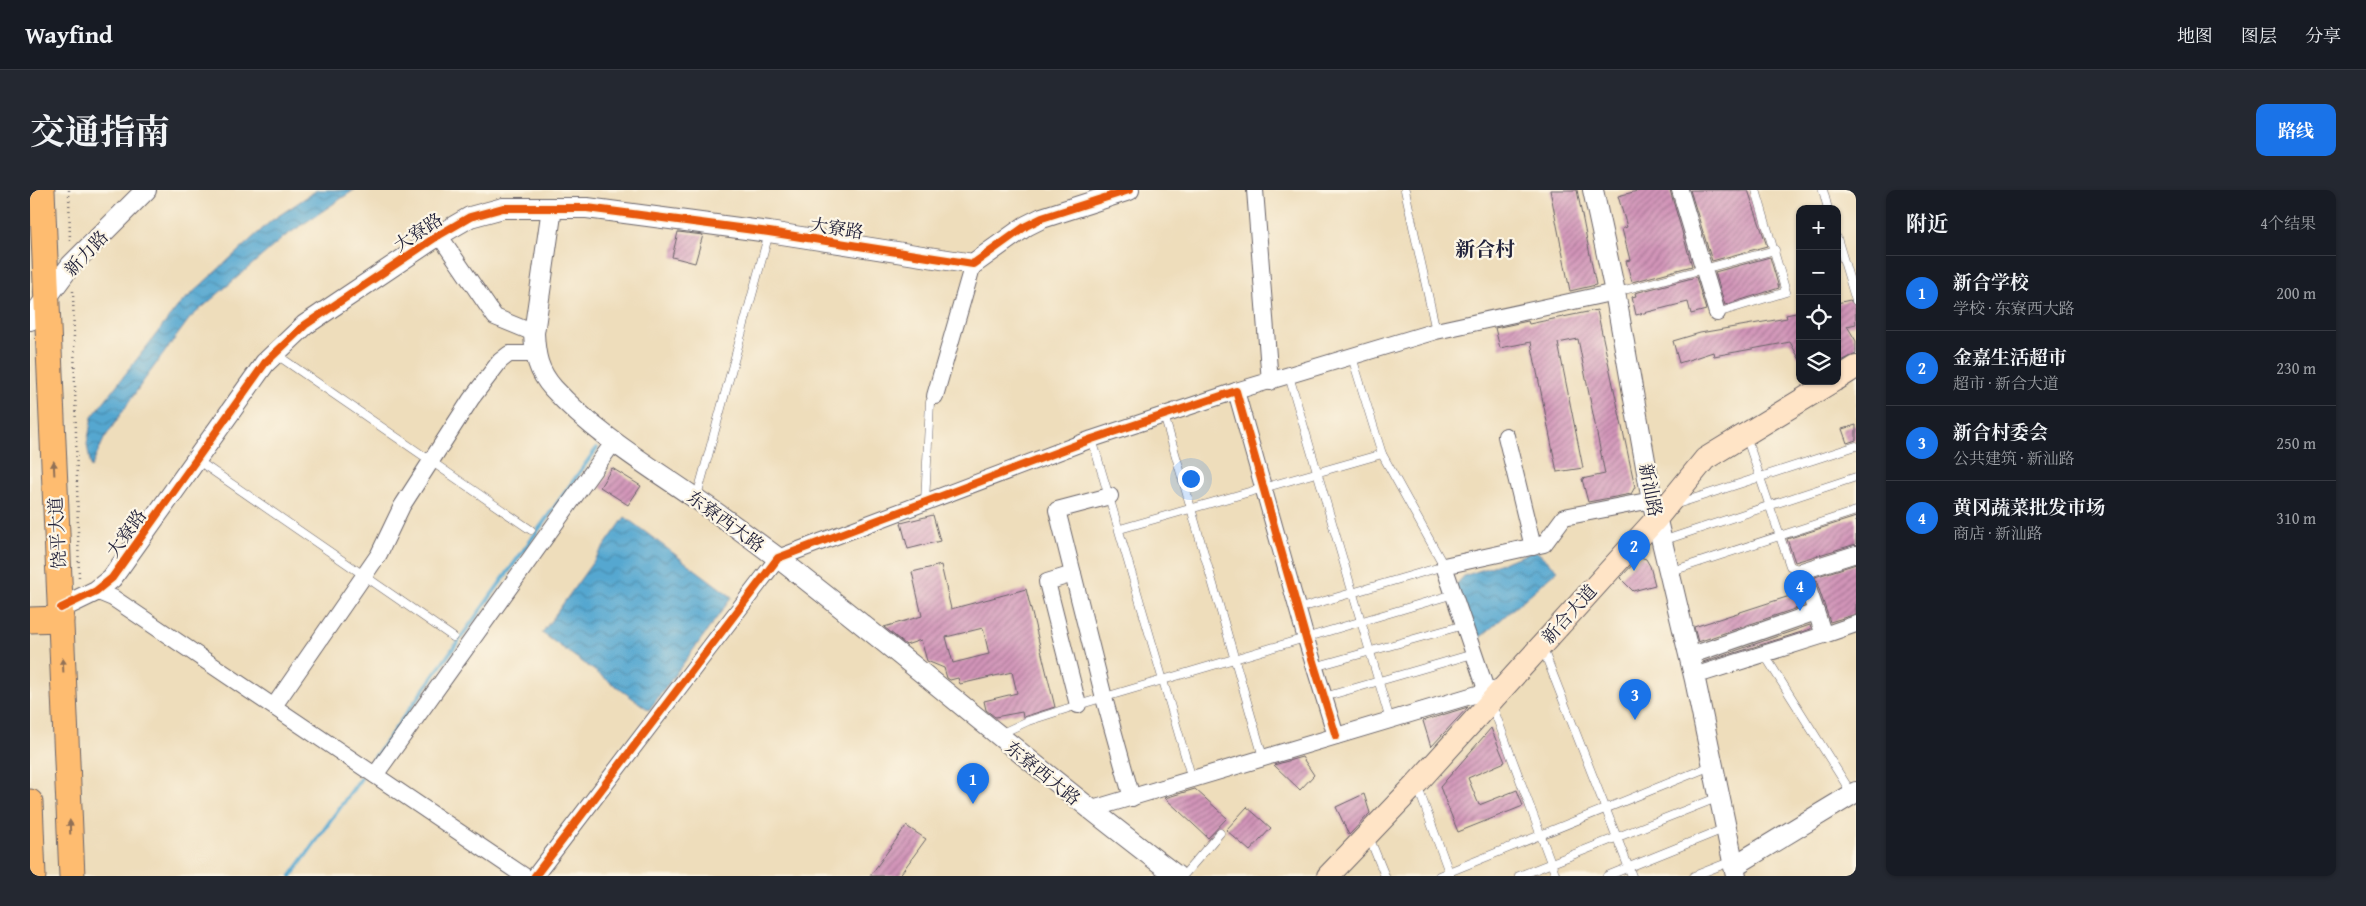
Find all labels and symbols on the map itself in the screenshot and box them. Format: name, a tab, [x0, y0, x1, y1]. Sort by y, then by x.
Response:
street label: 大寮路	[388, 206, 448, 258]
street label: 大寮路	[808, 210, 866, 246]
street label: 新力路	[58, 224, 114, 282]
district label: 新合村	[1455, 234, 1515, 263]
one-way arrow	[49, 459, 57, 475]
street label: 新汕路	[1633, 461, 1669, 519]
your location	[1178, 466, 1204, 492]
street label: 东寮西大路	[682, 484, 770, 558]
street label: 饶平大道	[42, 496, 72, 570]
street label: 大寮路	[99, 503, 153, 563]
pin: 2	[1618, 530, 1650, 571]
pin: 4	[1784, 570, 1816, 611]
street label: 新合大道	[1535, 578, 1603, 650]
one-way arrow	[59, 657, 67, 673]
pin: 3	[1619, 679, 1651, 720]
street label: 东寮西大路	[1000, 734, 1086, 812]
pin: 1	[957, 763, 989, 804]
one-way arrow	[66, 819, 74, 835]

